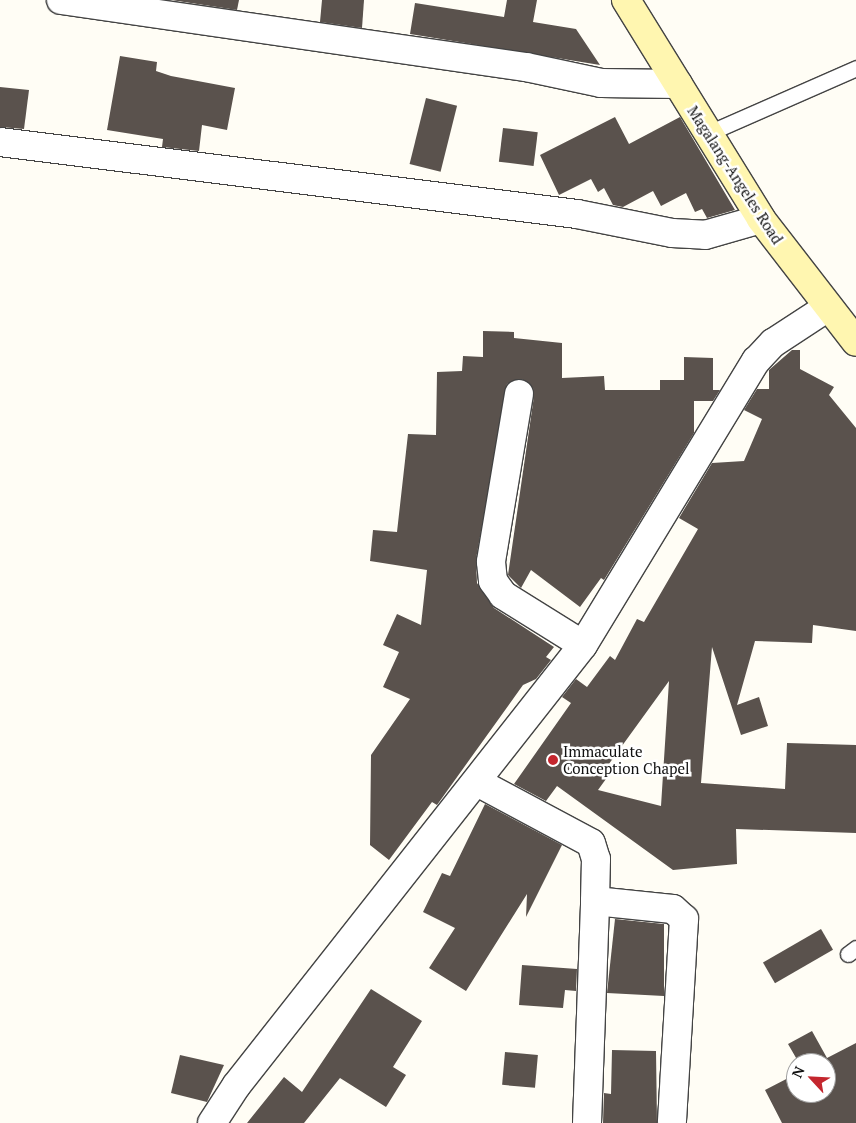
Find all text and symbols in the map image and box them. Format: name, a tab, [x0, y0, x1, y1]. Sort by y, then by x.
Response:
street label: Magalang-Angeles Road	[684, 103, 786, 247]
place label: Immaculate Conception Chapel	[563, 742, 690, 777]
marker: Immaculate Conception Chapel	[547, 754, 559, 766]
north arrow	[786, 1053, 836, 1103]
text: N	[787, 1063, 809, 1081]

